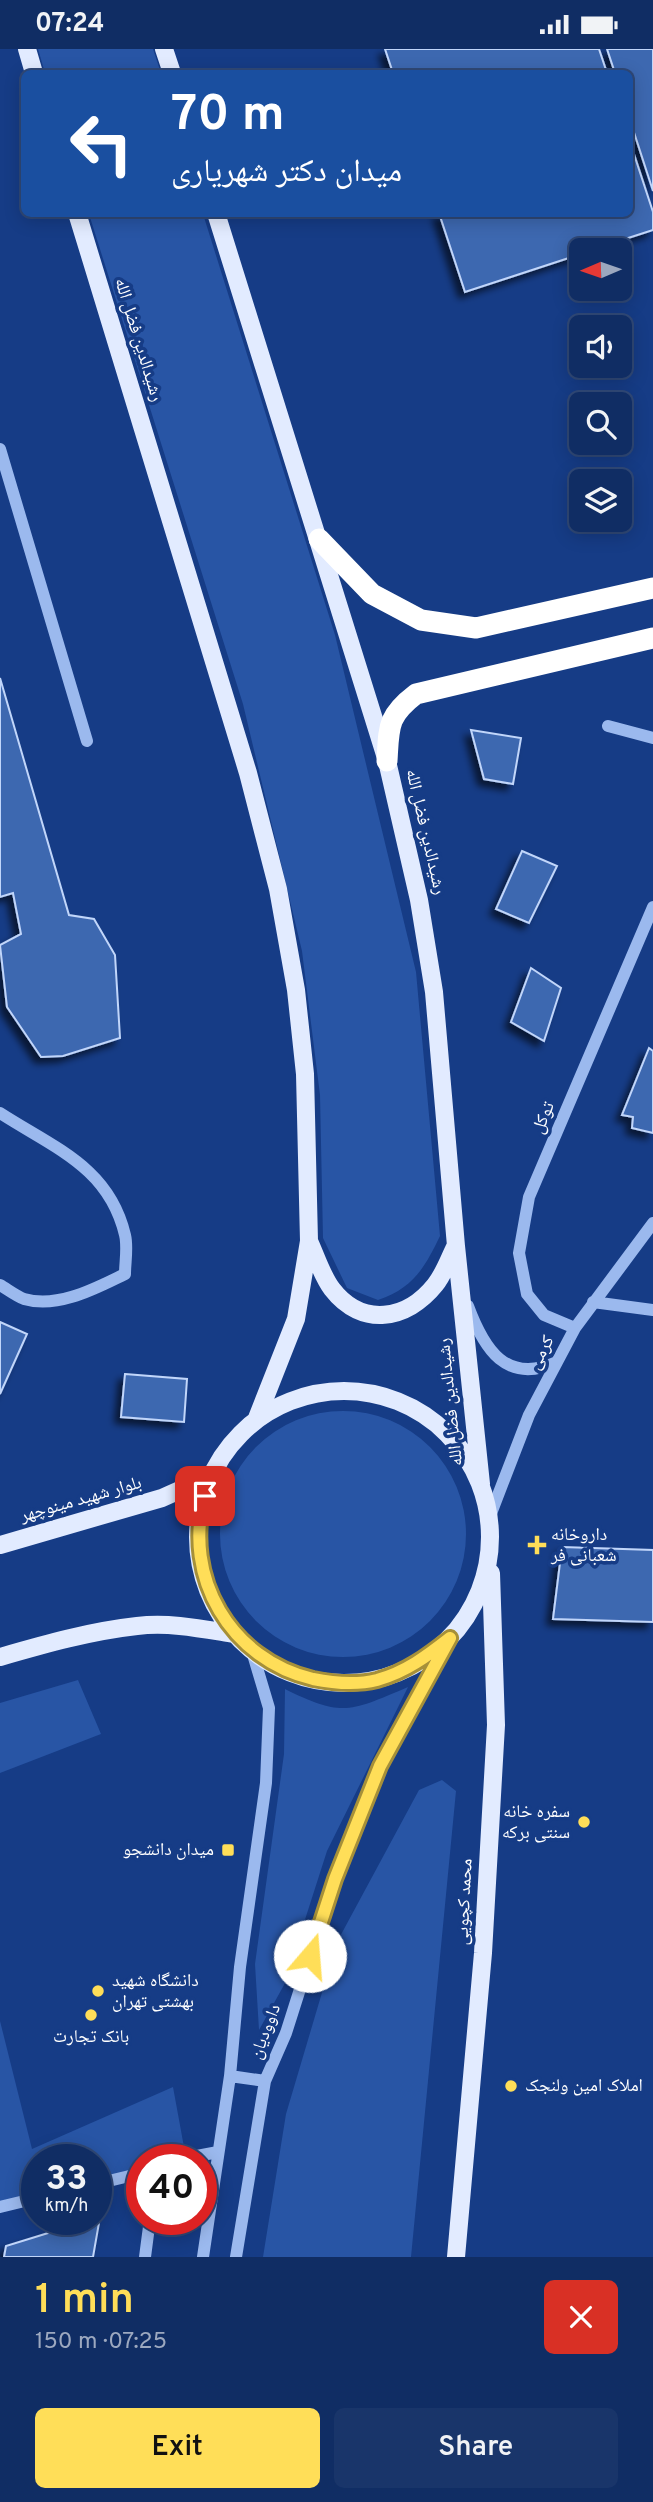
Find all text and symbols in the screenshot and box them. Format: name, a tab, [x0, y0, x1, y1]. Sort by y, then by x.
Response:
text: 07:24	[35, 8, 105, 41]
text: 70 m	[171, 86, 285, 148]
icon: left	[56, 98, 147, 189]
text: میدان دکتر شهریاری	[171, 153, 402, 193]
north arrow	[569, 238, 632, 301]
map controls	[569, 238, 632, 532]
street label: رشیدالدین فضل الله	[108, 275, 168, 405]
button: sound	[569, 315, 632, 378]
button: search	[569, 392, 632, 455]
button: layers	[569, 469, 632, 532]
street label: رشیدالدین فضل الله	[399, 767, 451, 897]
street label: توکل	[527, 1098, 561, 1138]
street label: کرمی	[524, 1332, 561, 1374]
street label: رشیدالدین فضل الله	[433, 1337, 469, 1467]
pin	[175, 1466, 235, 1526]
street label: بلوار شهید مینوچهر	[17, 1472, 144, 1529]
icon: arrive	[186, 1477, 224, 1515]
place label: داروخانه شعبانی فر	[550, 1524, 616, 1568]
marker: داروخانه شعبانی فر	[529, 1537, 545, 1553]
place label: سفره خانه سنتی برکه	[502, 1801, 570, 1845]
marker: سفره خانه سنتی برکه	[576, 1814, 592, 1830]
place label: میدان دانشجو	[123, 1839, 214, 1862]
marker: میدان دانشجو	[220, 1842, 236, 1858]
street label: محمد کچویی	[451, 1858, 479, 1946]
position arrow	[273, 1919, 347, 1993]
place label: دانشگاه شهید بهشتی تهران	[112, 1970, 199, 2014]
marker: دانشگاه شهید بهشتی تهران	[90, 1983, 106, 1999]
street label: داوودیان	[245, 2001, 287, 2063]
marker: بانک تجارت	[83, 2007, 99, 2023]
place label: بانک تجارت	[53, 2026, 129, 2049]
place label: املاک امین ولنجک	[525, 2075, 643, 2098]
marker: املاک امین ولنجک	[503, 2078, 519, 2094]
speed limit sign: 40	[126, 2144, 217, 2235]
text: 33	[46, 2158, 87, 2202]
text: km/h	[45, 2195, 88, 2218]
text: 1 min	[35, 2275, 134, 2328]
button: close	[544, 2280, 618, 2354]
text: 150 m · 07:25	[35, 2328, 167, 2357]
button: Exit	[35, 2408, 320, 2488]
button: Share	[334, 2408, 618, 2488]

